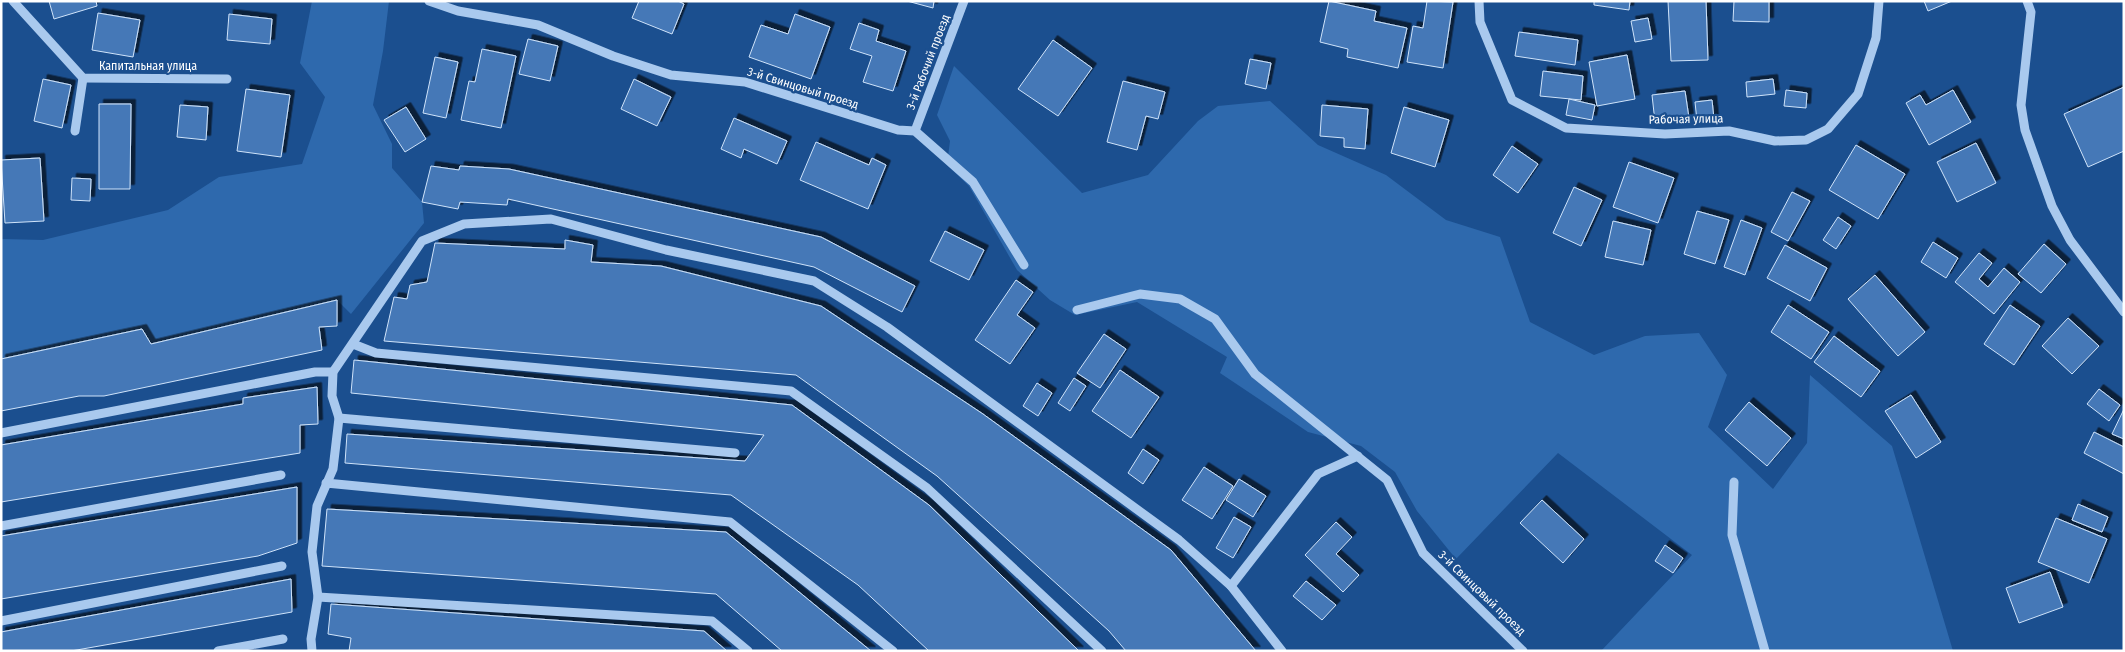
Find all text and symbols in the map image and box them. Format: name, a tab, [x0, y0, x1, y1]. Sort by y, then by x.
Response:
street label: 3-й Рабочий проезд	[903, 12, 953, 112]
street label: Капитальная улица	[99, 59, 197, 73]
street label: 3-й Свинцовый проезд	[746, 64, 860, 112]
street label: Рабочая улица	[1649, 111, 1724, 127]
street label: 3-й Свинцовый проезд	[1436, 548, 1528, 638]

